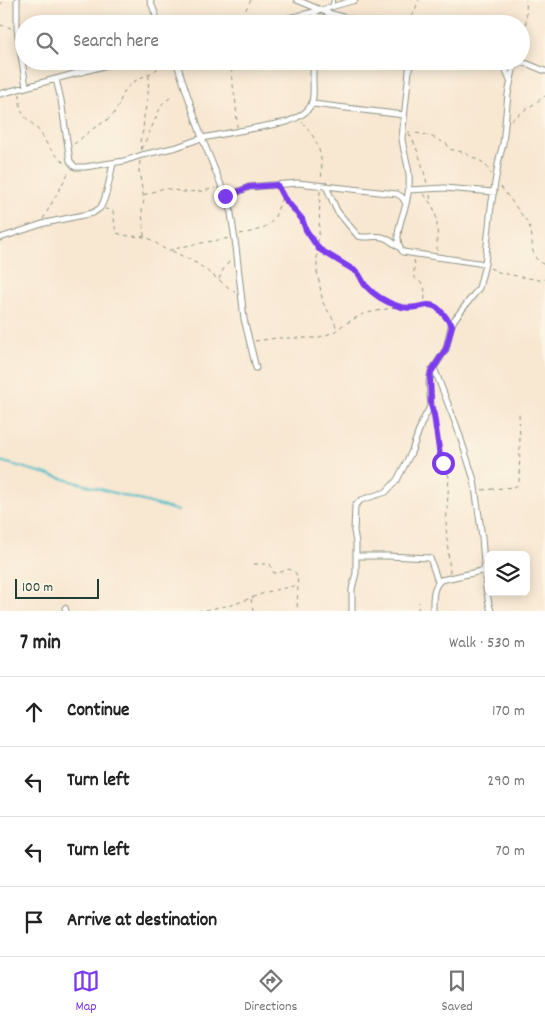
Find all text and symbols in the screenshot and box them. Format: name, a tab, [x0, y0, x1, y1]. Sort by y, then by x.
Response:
search box	[15, 15, 530, 70]
icon: search	[33, 29, 61, 57]
text: Search here	[73, 29, 159, 56]
route end	[214, 185, 237, 208]
route start	[432, 452, 455, 475]
map controls	[485, 551, 530, 596]
button: layers	[485, 551, 530, 596]
scale bar	[15, 576, 99, 599]
text: 100 m	[22, 578, 53, 598]
text: 7 min	[20, 629, 61, 659]
text: Walk · 530 m	[449, 632, 525, 655]
icon: ahead	[20, 698, 48, 726]
text: Continue	[67, 698, 129, 725]
text: 170 m	[492, 700, 525, 723]
icon: left	[20, 768, 48, 796]
text: Turn left	[67, 768, 130, 795]
text: 290 m	[487, 770, 525, 793]
icon: left	[20, 838, 48, 866]
text: Turn left	[67, 838, 130, 865]
text: 70 m	[495, 840, 525, 863]
icon: arrive	[20, 908, 48, 936]
text: Arrive at destination	[67, 908, 217, 935]
tab: Map	[72, 967, 100, 1017]
tab: Directions	[244, 967, 297, 1017]
tab: Saved	[442, 967, 473, 1017]

